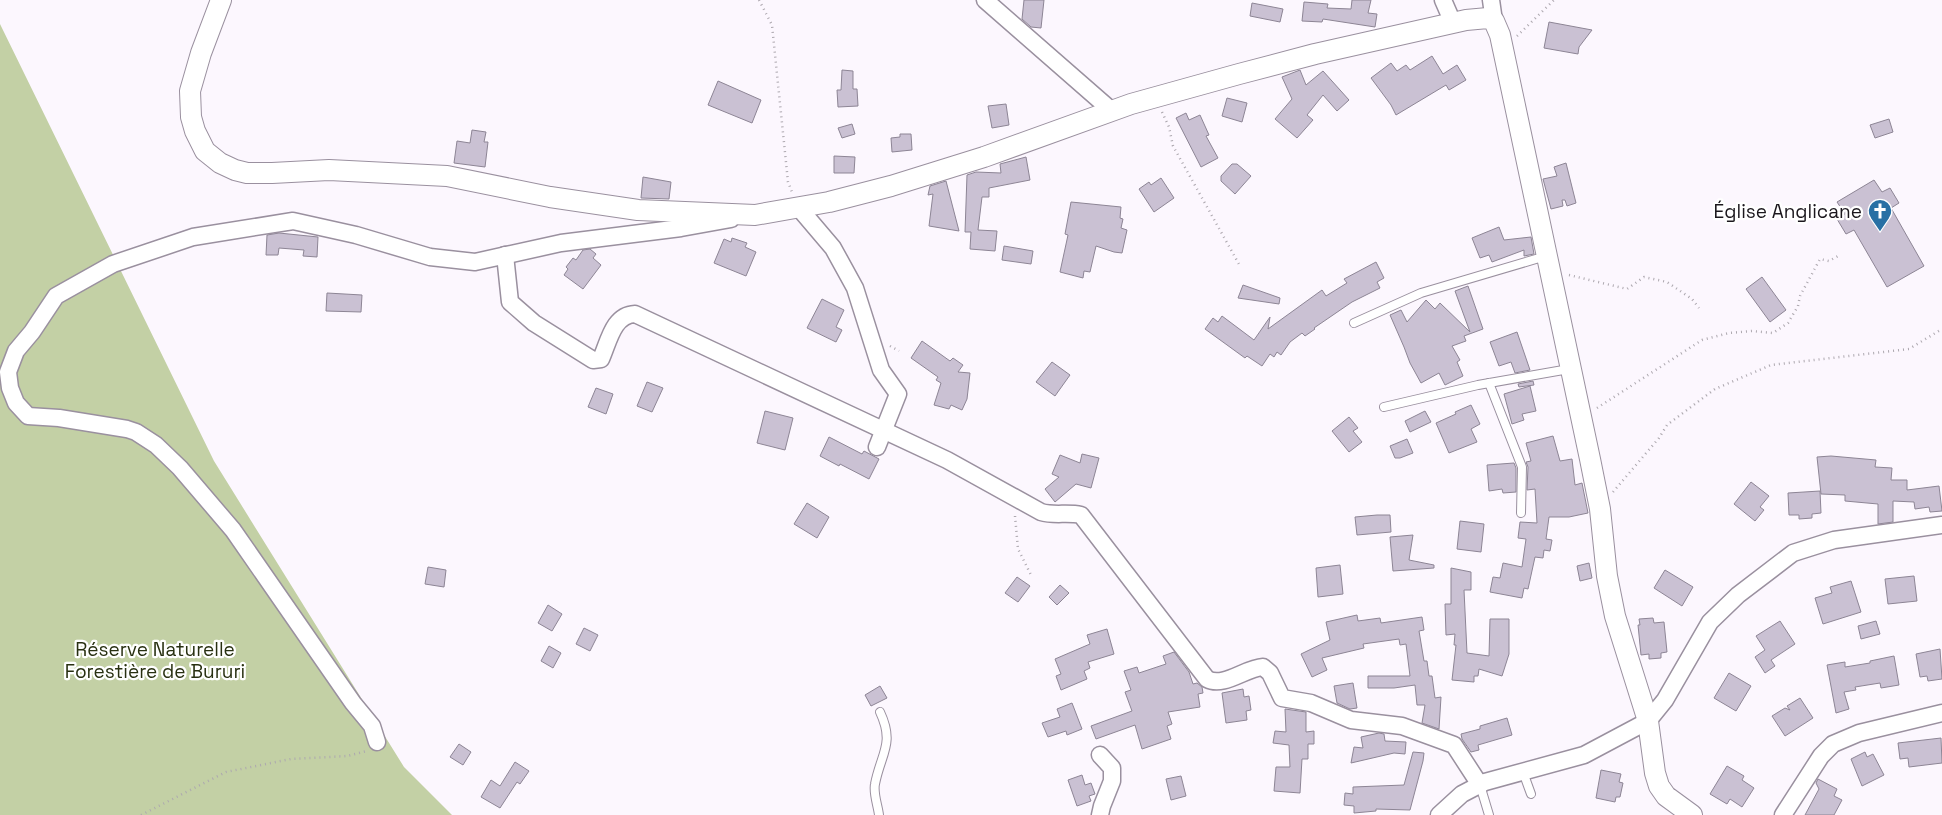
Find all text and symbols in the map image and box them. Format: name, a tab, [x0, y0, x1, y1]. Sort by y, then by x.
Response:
church icon: Église Anglicane	[1867, 198, 1893, 232]
place label: Église Anglicane	[1714, 199, 1862, 224]
park label: Réserve Naturelle Forestière de Bururi	[65, 637, 245, 684]

